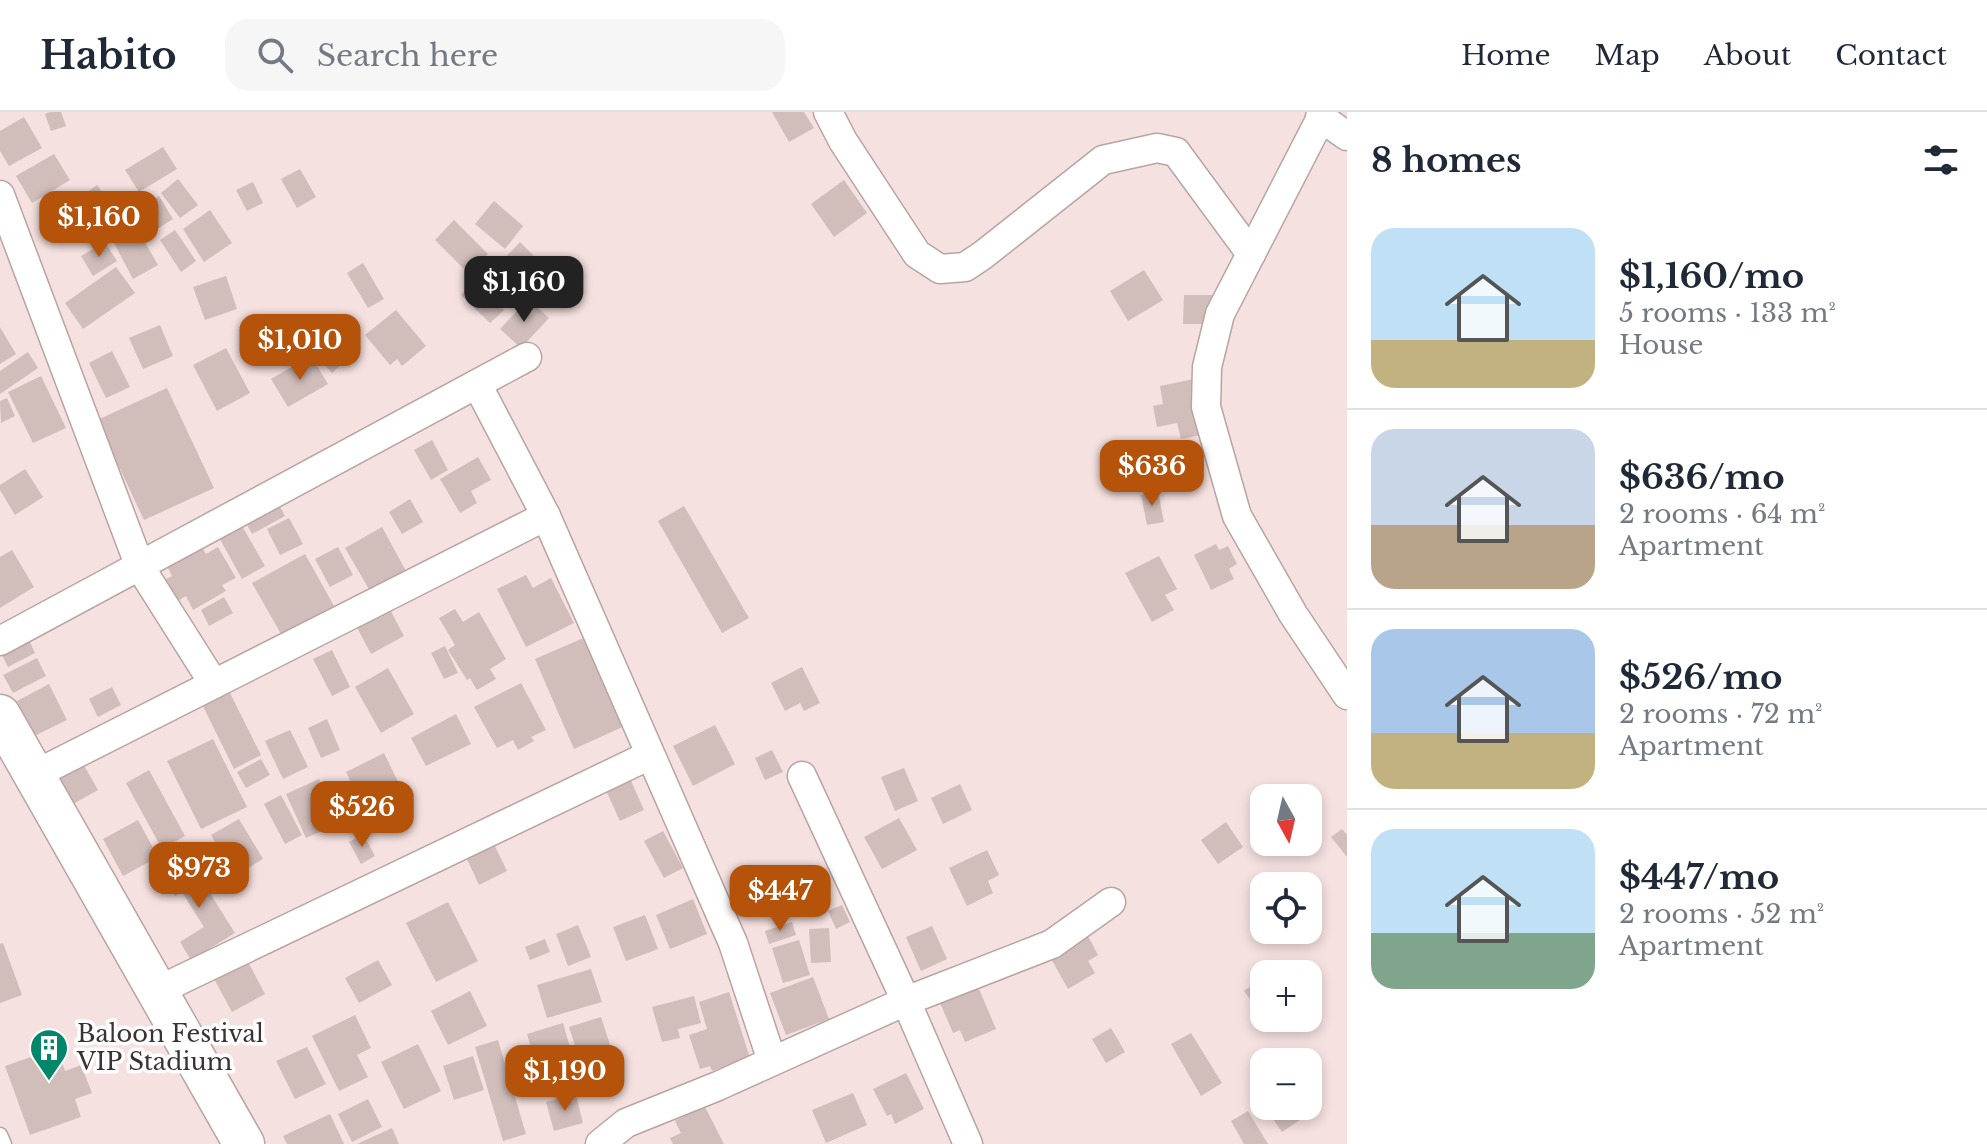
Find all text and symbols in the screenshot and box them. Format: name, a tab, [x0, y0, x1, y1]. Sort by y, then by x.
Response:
search box	[225, 19, 785, 91]
text: Habito	[40, 32, 177, 79]
icon: search	[253, 33, 297, 77]
text: Search here	[317, 37, 498, 74]
text: Home	[1461, 38, 1551, 73]
text: Map	[1595, 38, 1660, 73]
text: About	[1704, 38, 1791, 73]
text: Contact	[1835, 38, 1947, 73]
icon: filters	[1919, 138, 1963, 182]
text: 8 homes	[1371, 139, 1522, 181]
pin: $1,160	[34, 191, 164, 259]
text: $1,160	[57, 201, 141, 233]
text: $1,160/mo	[1619, 255, 1804, 297]
pin: $1,160	[459, 256, 589, 324]
icon: home	[1435, 260, 1531, 356]
text: $1,160	[482, 266, 566, 298]
text: 5 rooms · 133 m²	[1619, 297, 1836, 329]
pin: $1,010	[235, 314, 365, 382]
text: $1,010	[258, 324, 342, 356]
text: House	[1619, 329, 1703, 361]
pin: $636	[1105, 440, 1199, 508]
text: $636	[1118, 450, 1186, 482]
text: $636/mo	[1619, 456, 1785, 498]
icon: home	[1435, 461, 1531, 557]
text: 2 rooms · 64 m²	[1619, 498, 1825, 530]
text: Apartment	[1619, 530, 1764, 562]
text: $526/mo	[1619, 656, 1782, 698]
icon: home	[1435, 661, 1531, 757]
text: 2 rooms · 72 m²	[1619, 698, 1822, 730]
text: Apartment	[1619, 730, 1764, 762]
pin: $526	[315, 781, 409, 849]
north arrow	[1250, 784, 1322, 856]
map controls	[1250, 784, 1322, 1120]
text: $526	[329, 791, 395, 823]
pin: $973	[152, 842, 246, 910]
text: $973	[167, 852, 231, 884]
text: $447/mo	[1619, 856, 1779, 898]
icon: home	[1435, 861, 1531, 957]
pin: $447	[733, 865, 827, 933]
button: locate	[1250, 872, 1322, 944]
text: $447	[748, 875, 812, 907]
text: 2 rooms · 52 m²	[1619, 898, 1824, 930]
text: Apartment	[1619, 930, 1764, 962]
button: +	[1250, 960, 1322, 1032]
place label: Baloon Festival VIP Stadium	[76, 1019, 264, 1076]
building icon: Baloon Festival VIP Stadium	[28, 1027, 70, 1082]
pin: $1,190	[500, 1045, 630, 1113]
button: −	[1250, 1048, 1322, 1120]
text: $1,190	[523, 1055, 607, 1087]

